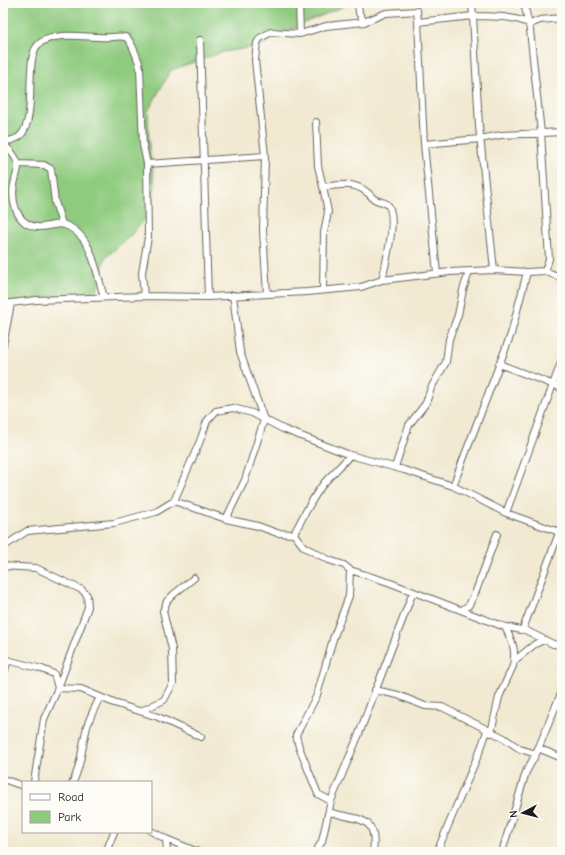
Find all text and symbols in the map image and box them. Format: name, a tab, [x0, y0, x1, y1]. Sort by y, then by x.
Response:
legend	[22, 781, 152, 833]
text: Road	[58, 790, 84, 804]
north arrow	[503, 793, 543, 833]
text: Park	[58, 810, 81, 824]
text: N	[507, 810, 520, 819]

